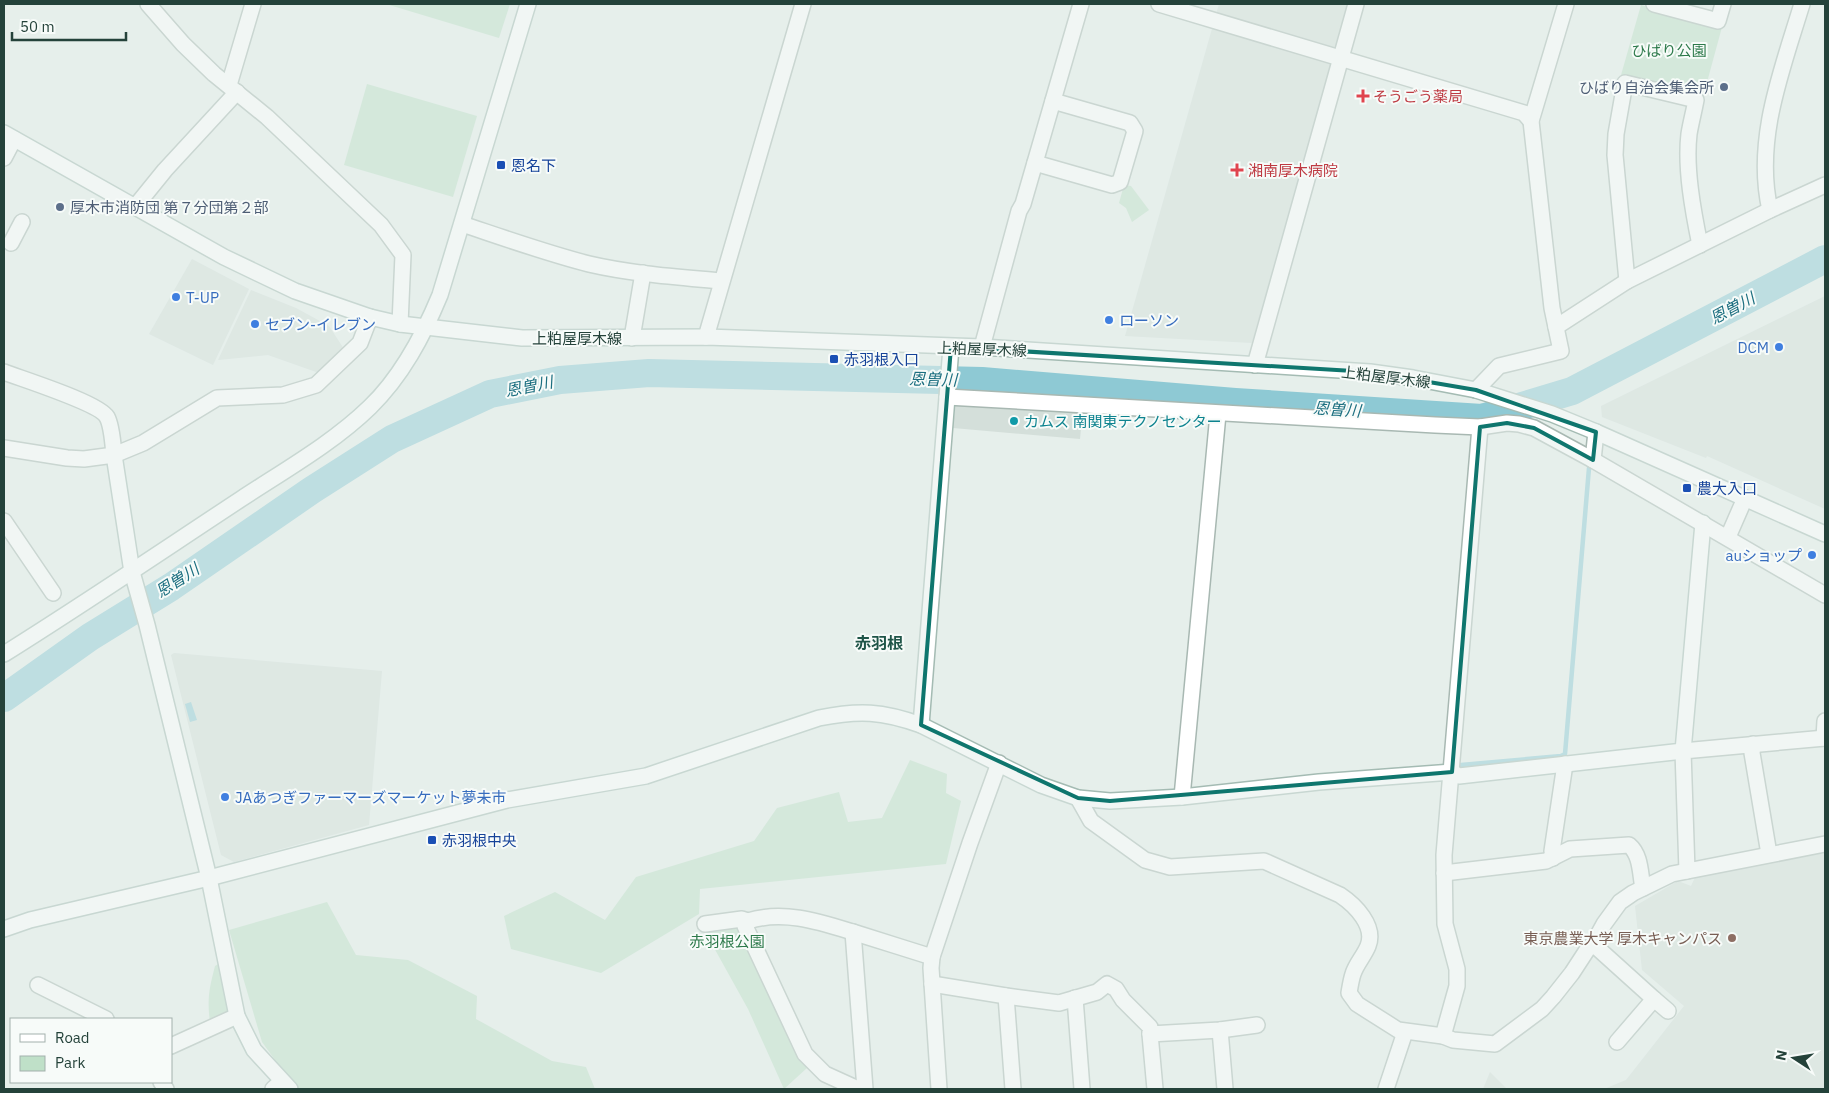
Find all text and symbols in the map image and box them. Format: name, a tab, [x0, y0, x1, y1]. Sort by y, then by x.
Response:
scale bar	[12, 10, 126, 42]
text: 50 m	[20, 17, 55, 36]
park label: ひばり公園	[1631, 41, 1707, 60]
place label: ひばり自治会集会所	[1579, 78, 1714, 97]
marker: ひばり自治会集会所	[1718, 81, 1730, 93]
place label: そうごう薬局	[1373, 87, 1463, 106]
marker: そうごう薬局	[1357, 90, 1369, 102]
place label: 恩名下	[511, 156, 556, 175]
marker: 恩名下	[495, 159, 507, 171]
place label: 湘南厚木病院	[1248, 161, 1338, 180]
marker: 湘南厚木病院	[1230, 163, 1244, 177]
place label: 厚木市消防団 第７分団第２部	[70, 198, 269, 217]
marker: 厚木市消防団 第７分団第２部	[54, 201, 66, 213]
water label: 恩曽川	[1706, 287, 1760, 328]
place label: T-UP	[186, 288, 219, 307]
marker: T-UP	[170, 291, 182, 303]
place label: ローソン	[1119, 311, 1179, 330]
marker: ローソン	[1103, 314, 1115, 326]
place label: セブン-イレブン	[265, 315, 376, 334]
marker: セブン-イレブン	[249, 318, 261, 330]
street label: 上粕屋厚木線	[532, 329, 622, 348]
street label: 上粕屋厚木線	[937, 338, 1027, 360]
place label: DCM	[1737, 338, 1769, 357]
marker: DCM	[1773, 341, 1785, 353]
place label: 赤羽根入口	[844, 350, 919, 369]
marker: 赤羽根入口	[828, 353, 840, 365]
street label: 上粕屋厚木線	[1340, 362, 1432, 392]
water label: 恩曽川	[909, 369, 959, 389]
water label: 恩曽川	[504, 371, 556, 400]
water label: 恩曽川	[1312, 397, 1364, 421]
place label: カムス 南関東テクノセンター	[1024, 412, 1222, 431]
marker: カムス 南関東テクノセンター	[1008, 415, 1020, 427]
place label: 農大入口	[1697, 479, 1757, 498]
marker: 農大入口	[1681, 482, 1693, 494]
place label: auショップ	[1725, 546, 1802, 565]
marker: auショップ	[1806, 549, 1818, 561]
water label: 恩曽川	[151, 557, 204, 601]
district label: 赤羽根	[855, 633, 903, 653]
place label: JAあつぎファーマーズマーケット夢未市	[235, 788, 506, 807]
marker: JAあつぎファーマーズマーケット夢未市	[219, 791, 231, 803]
place label: 赤羽根中央	[442, 831, 517, 850]
marker: 赤羽根中央	[426, 834, 438, 846]
place label: 東京農業大学 厚木キャンパス	[1523, 929, 1722, 948]
park label: 赤羽根公園	[689, 932, 765, 951]
marker: 東京農業大学 厚木キャンパス	[1726, 932, 1738, 944]
legend	[10, 1018, 172, 1083]
text: Road	[55, 1028, 90, 1047]
north arrow	[1769, 1033, 1819, 1083]
text: N	[1771, 1048, 1791, 1062]
text: Park	[55, 1053, 85, 1072]

